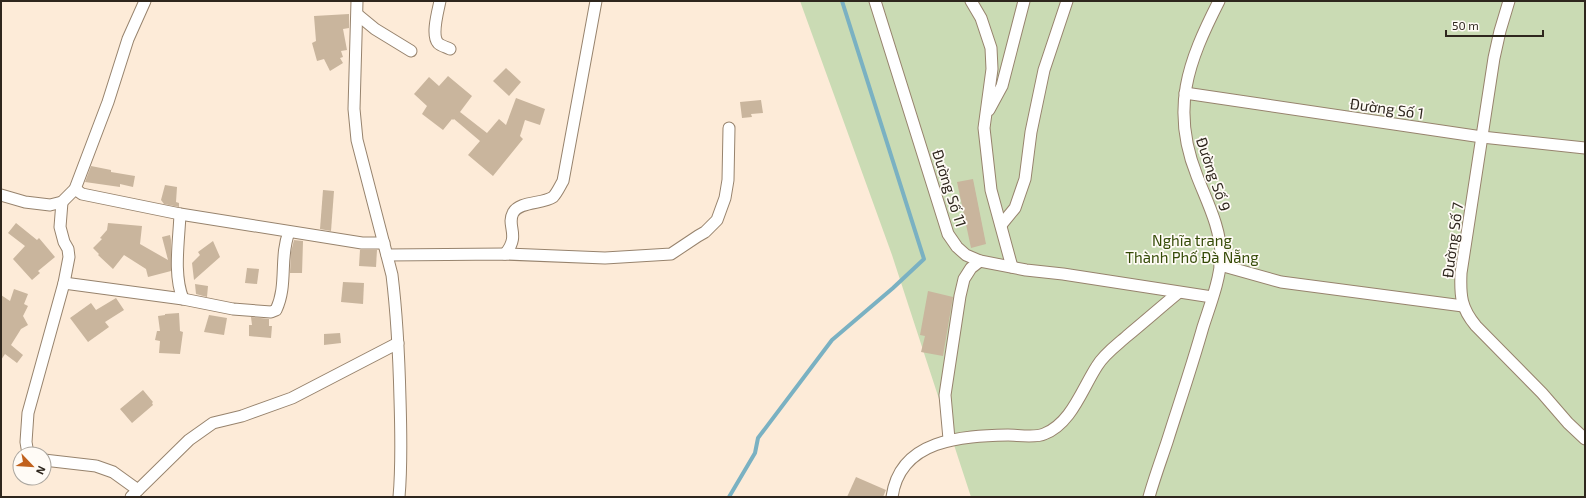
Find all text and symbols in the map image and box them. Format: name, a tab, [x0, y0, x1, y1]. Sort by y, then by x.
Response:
scale bar	[1446, 12, 1543, 38]
text: 50 m	[1452, 18, 1479, 32]
street label: Đường Số 1	[1349, 94, 1425, 122]
street label: Đường Số 9	[1193, 135, 1235, 213]
street label: Đường Số 11	[929, 147, 971, 229]
street label: Đường Số 7	[1438, 201, 1466, 279]
park label: Nghĩa trang Thành Phố Đà Nẵng	[1125, 231, 1259, 266]
north arrow	[12, 446, 52, 486]
text: N	[34, 464, 49, 477]

